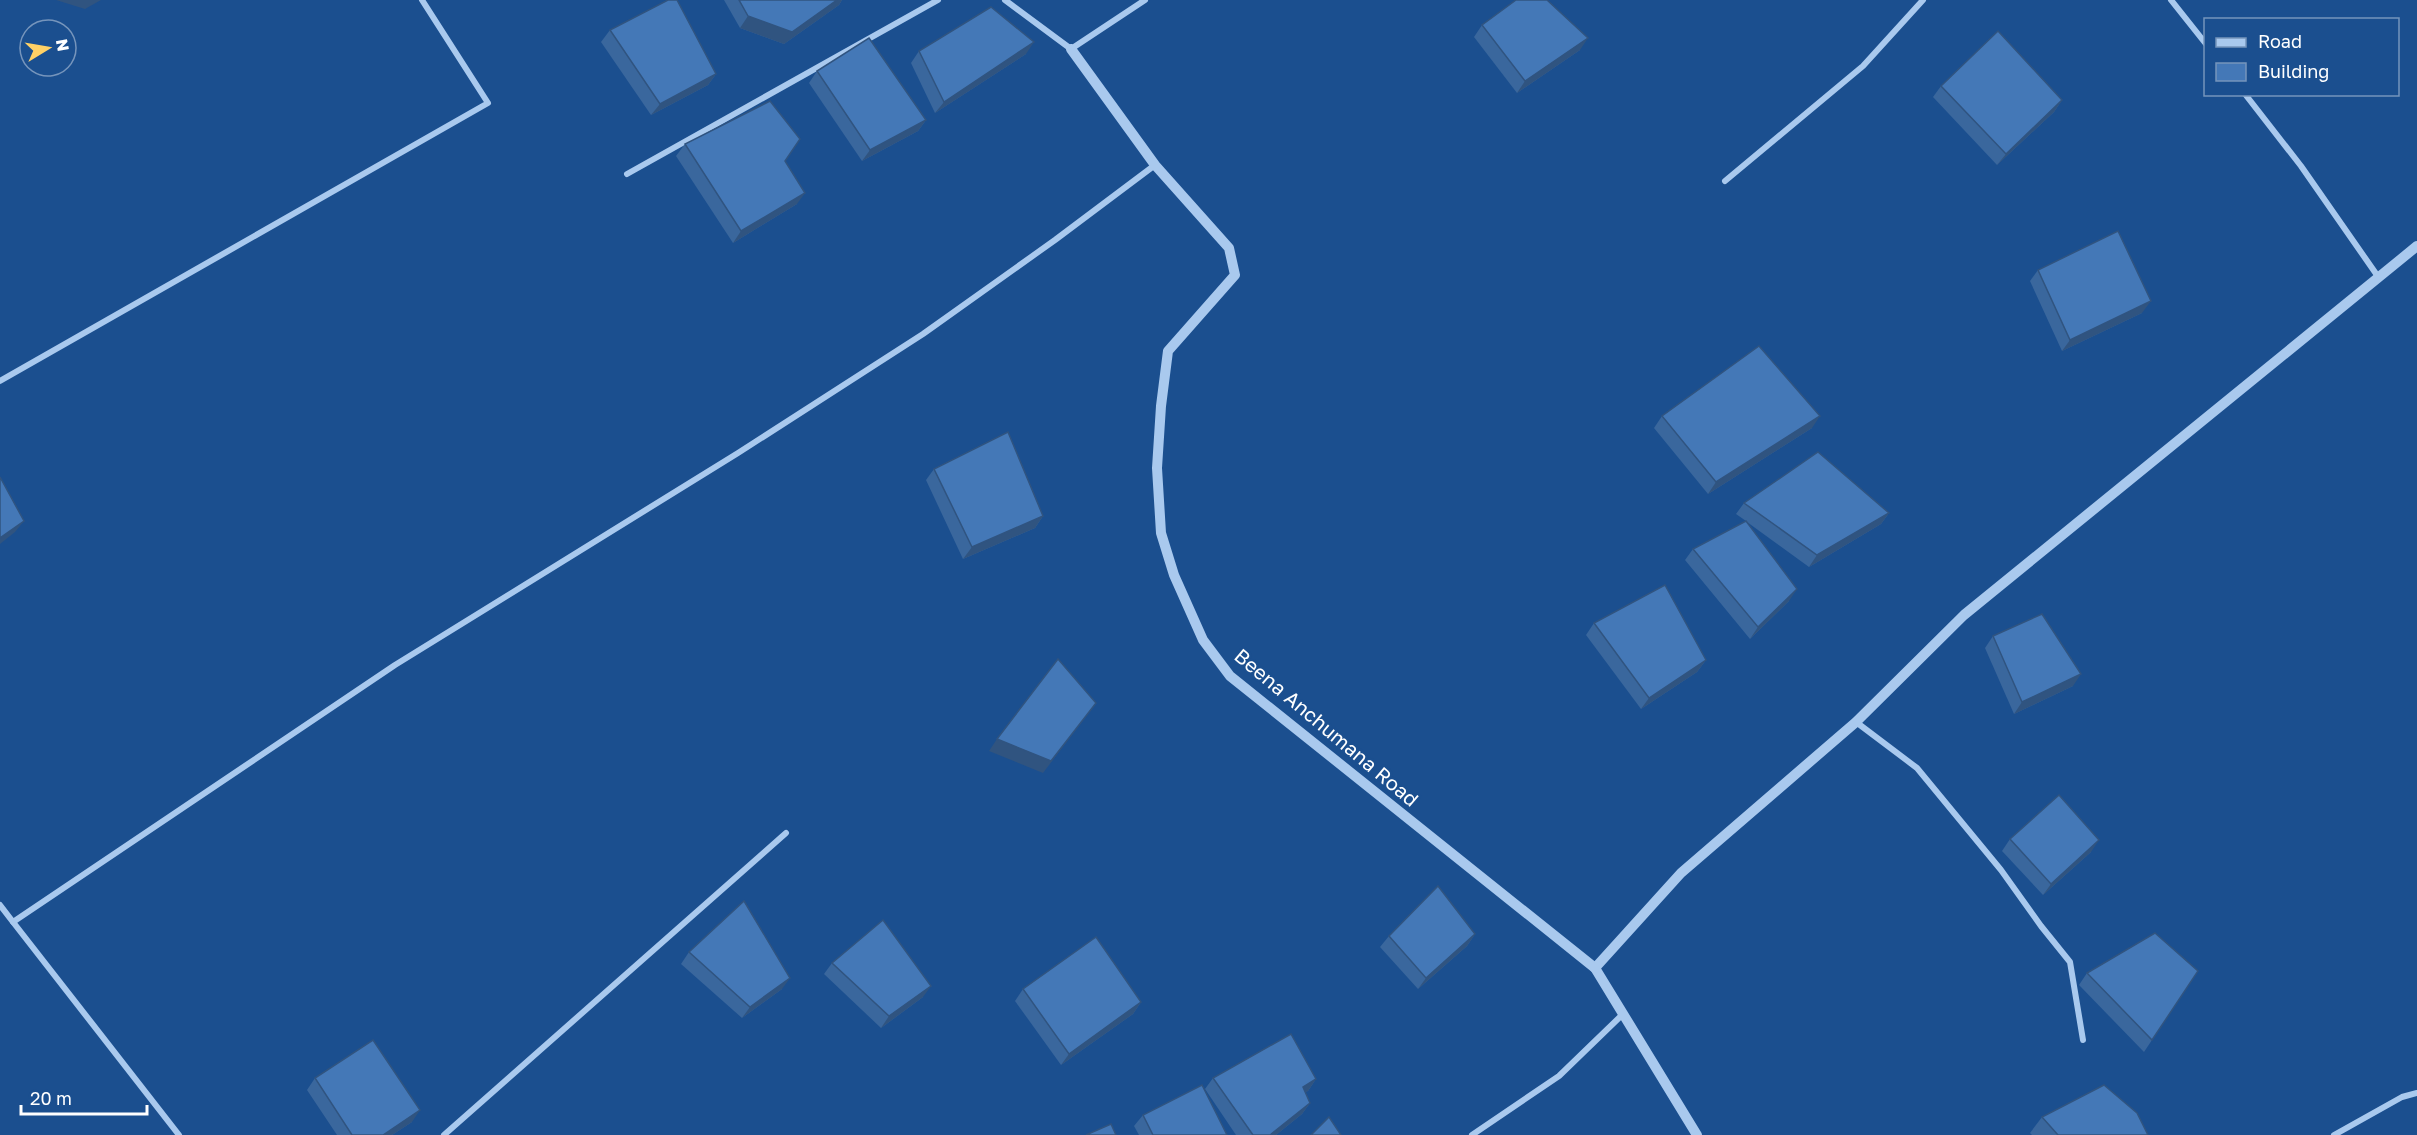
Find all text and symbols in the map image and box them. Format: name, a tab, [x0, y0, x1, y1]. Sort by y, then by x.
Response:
north arrow	[18, 18, 78, 78]
legend	[2204, 18, 2399, 96]
text: Road	[2258, 30, 2302, 52]
text: N	[52, 37, 74, 53]
text: Building	[2258, 60, 2329, 82]
street label: Beena Anchumana Road	[1230, 643, 1424, 811]
scale bar	[21, 1078, 147, 1116]
text: 20 m	[30, 1087, 72, 1109]

